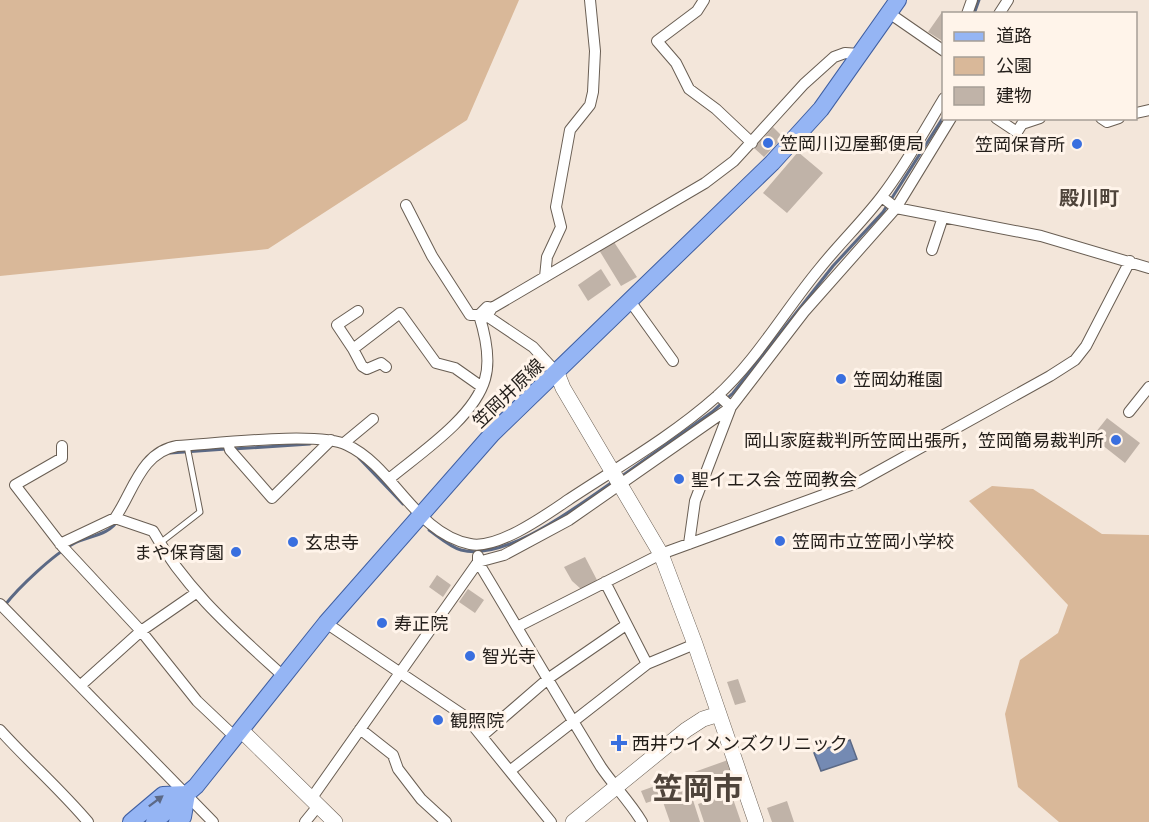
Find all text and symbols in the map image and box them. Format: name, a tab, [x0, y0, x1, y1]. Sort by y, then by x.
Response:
legend	[942, 12, 1137, 120]
text: 道路	[996, 25, 1032, 46]
text: 公園	[996, 55, 1032, 76]
text: 建物	[996, 85, 1032, 106]
place label: 笠岡川辺屋郵便局	[780, 133, 924, 154]
place label: 笠岡保育所	[975, 134, 1065, 155]
marker: 笠岡川辺屋郵便局	[761, 136, 775, 150]
marker: 笠岡保育所	[1070, 137, 1084, 151]
district label: 殿川町	[1059, 186, 1119, 210]
street label: 笠岡井原線	[468, 354, 548, 432]
place label: 笠岡幼稚園	[853, 369, 943, 390]
marker: 笠岡幼稚園	[834, 372, 848, 386]
place label: 岡山家庭裁判所笠岡出張所，笠岡簡易裁判所	[744, 430, 1104, 451]
marker: 岡山家庭裁判所笠岡出張所，笠岡簡易裁判所	[1109, 433, 1123, 447]
place label: 聖イエス会 笠岡教会	[691, 469, 857, 490]
marker: 聖イエス会 笠岡教会	[672, 472, 686, 486]
place label: 笠岡市立笠岡小学校	[792, 531, 954, 552]
place label: 玄忠寺	[305, 532, 359, 553]
marker: 笠岡市立笠岡小学校	[773, 534, 787, 548]
marker: 玄忠寺	[286, 535, 300, 549]
place label: まや保育園	[134, 542, 224, 563]
marker: まや保育園	[229, 545, 243, 559]
place label: 寿正院	[394, 613, 448, 634]
marker: 寿正院	[375, 616, 389, 630]
place label: 智光寺	[482, 646, 536, 667]
marker: 智光寺	[463, 649, 477, 663]
place label: 観照院	[450, 710, 504, 731]
marker: 観照院	[431, 713, 445, 727]
place label: 西井ウイメンズクリニック	[632, 733, 848, 754]
marker: 西井ウイメンズクリニック	[610, 734, 628, 752]
district label: 笠岡市	[653, 771, 743, 806]
one-way arrow	[148, 795, 164, 807]

